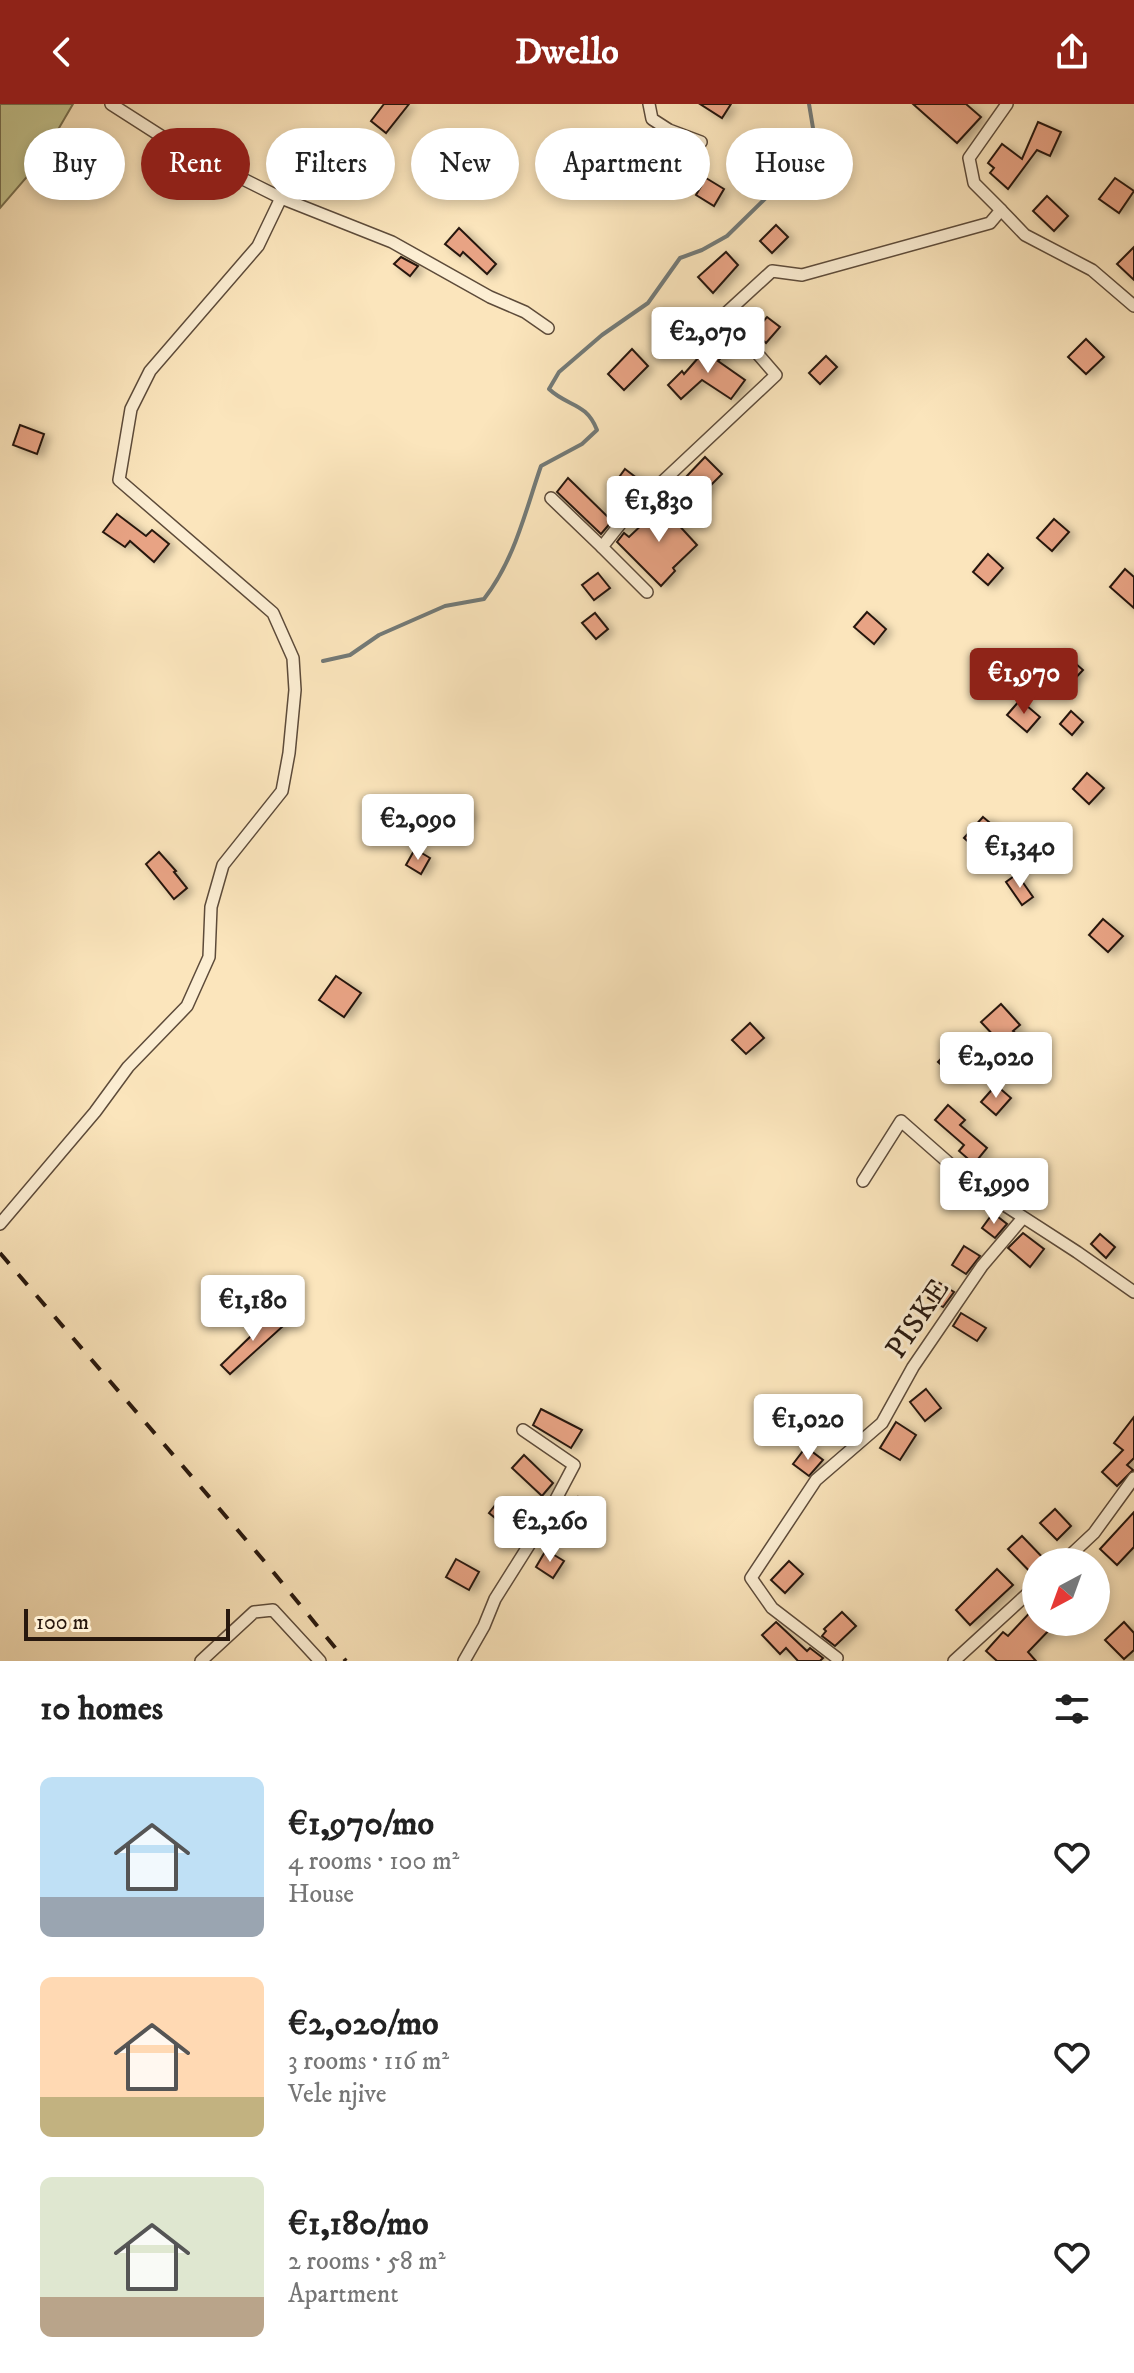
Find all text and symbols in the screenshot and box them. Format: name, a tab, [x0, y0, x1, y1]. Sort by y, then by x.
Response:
icon: back	[40, 30, 84, 74]
text: Dwello	[515, 30, 619, 75]
icon: share	[1050, 30, 1094, 74]
chip: Buy	[24, 128, 125, 200]
chip: Rent	[141, 128, 250, 200]
chip: Filters	[266, 128, 395, 200]
chip: New	[411, 128, 519, 200]
chip: Apartment	[535, 128, 710, 200]
chip: House	[726, 128, 853, 200]
pin: €2,070	[643, 307, 773, 375]
text: €2,070	[670, 316, 746, 349]
pin: €1,830	[594, 476, 724, 544]
text: €1,830	[625, 485, 693, 518]
pin: €1,970	[959, 648, 1089, 716]
text: €1,970	[988, 657, 1060, 690]
pin: €2,090	[353, 794, 483, 862]
text: €2,090	[380, 803, 456, 836]
pin: €1,340	[955, 822, 1085, 890]
text: €1,340	[985, 831, 1055, 864]
pin: €2,020	[931, 1032, 1061, 1100]
text: €2,020	[958, 1041, 1034, 1074]
pin: €1,990	[929, 1158, 1059, 1226]
text: €1,990	[958, 1167, 1030, 1200]
street label: PISKE	[878, 1272, 958, 1366]
pin: €1,180	[188, 1275, 318, 1343]
text: €1,180	[219, 1284, 287, 1317]
pin: €1,020	[743, 1394, 873, 1462]
text: €1,020	[772, 1403, 844, 1436]
pin: €2,260	[485, 1496, 615, 1564]
text: €2,260	[512, 1505, 588, 1538]
north arrow	[1022, 1548, 1110, 1636]
map controls	[1022, 1548, 1110, 1636]
scale bar	[24, 1605, 230, 1641]
text: 100 m	[36, 1609, 89, 1636]
icon: filters	[1050, 1687, 1094, 1731]
text: 10 homes	[40, 1688, 163, 1730]
text: €1,970/mo	[288, 1803, 434, 1845]
icon: home	[104, 1809, 200, 1905]
icon: heart	[1050, 1835, 1094, 1879]
text: 4 rooms · 100 m²	[288, 1845, 459, 1878]
text: House	[288, 1878, 354, 1911]
text: €2,020/mo	[288, 2003, 439, 2045]
icon: home	[104, 2009, 200, 2105]
icon: heart	[1050, 2035, 1094, 2079]
text: 3 rooms · 116 m²	[288, 2045, 449, 2078]
text: Vele njive	[288, 2078, 387, 2111]
text: €1,180/mo	[288, 2203, 429, 2245]
icon: home	[104, 2209, 200, 2305]
icon: heart	[1050, 2235, 1094, 2279]
text: 2 rooms · 58 m²	[288, 2245, 446, 2278]
text: Apartment	[288, 2278, 399, 2311]

